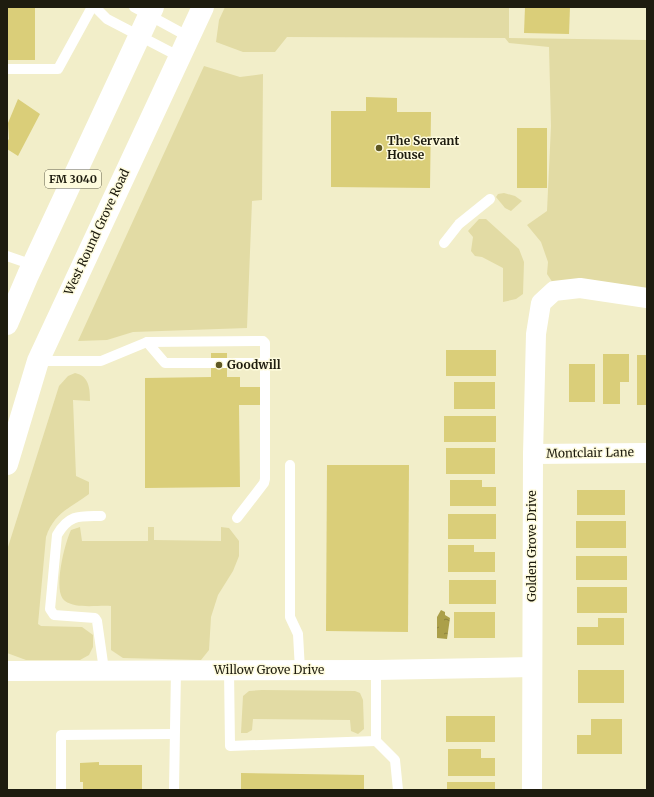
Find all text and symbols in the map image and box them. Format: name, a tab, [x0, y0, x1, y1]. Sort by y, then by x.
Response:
place label: The Servant House	[387, 133, 459, 162]
marker: The Servant House	[374, 143, 384, 153]
street label: West Round Grove Road	[60, 166, 132, 298]
road number: FM 3040	[45, 170, 101, 188]
place label: Goodwill	[227, 357, 281, 372]
marker: Goodwill	[214, 360, 224, 370]
street label: Montclair Lane	[546, 444, 634, 461]
street label: Golden Grove Drive	[524, 490, 539, 602]
street label: Willow Grove Drive	[213, 662, 324, 677]

